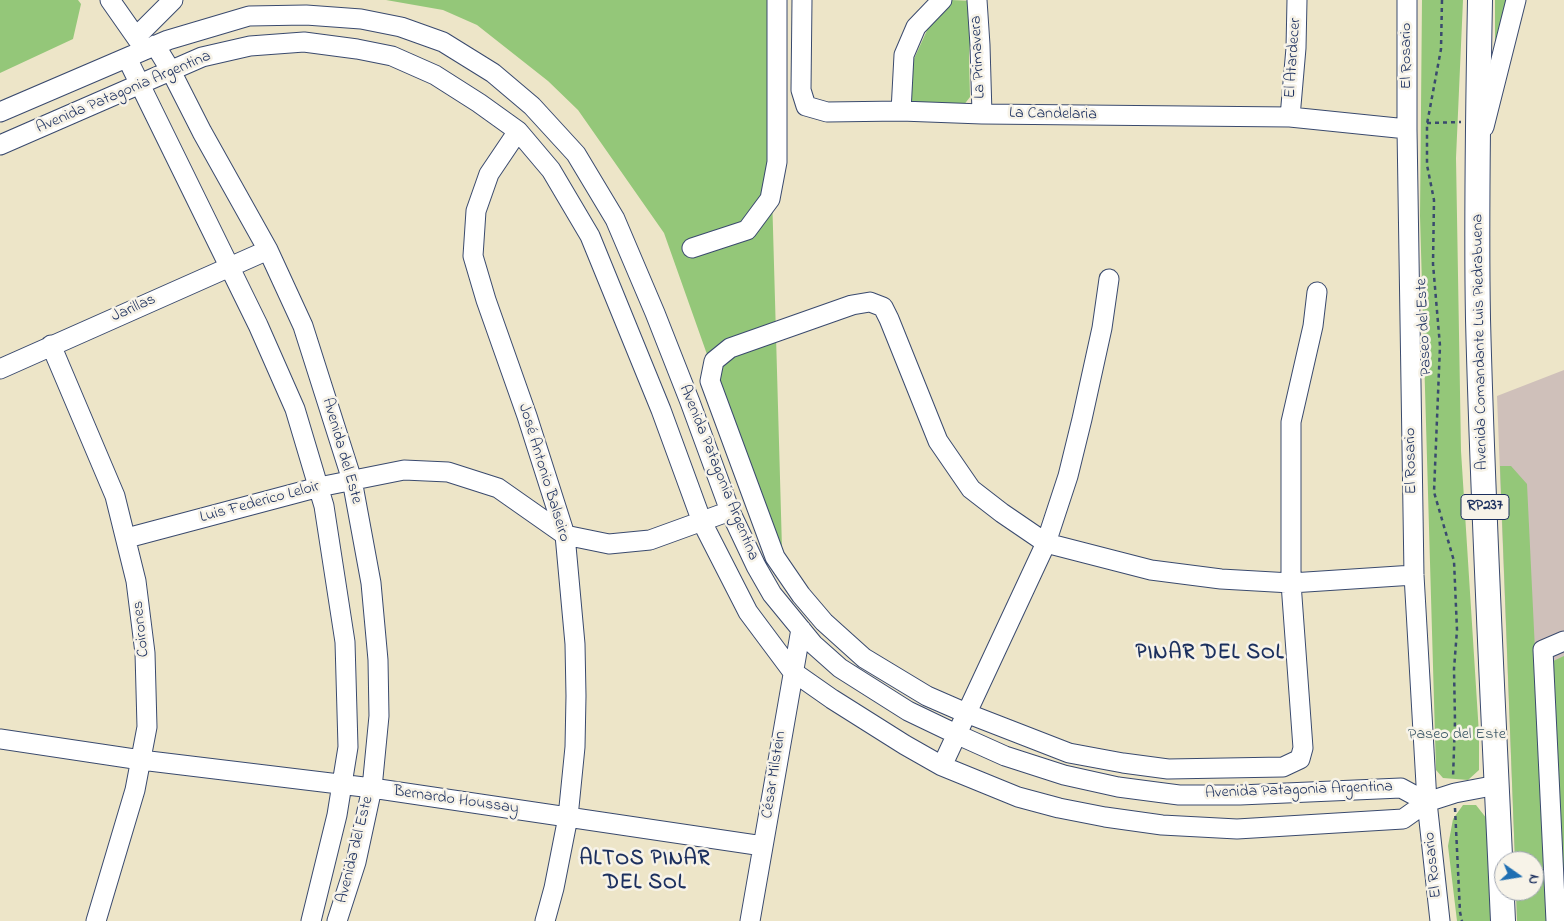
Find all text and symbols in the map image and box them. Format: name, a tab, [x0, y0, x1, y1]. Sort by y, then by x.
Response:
street label: La Primavera	[967, 15, 991, 99]
street label: El Atardecer	[1282, 17, 1306, 99]
street label: El Rosario	[1397, 23, 1417, 89]
street label: Avenida Patagonia Argentina	[34, 47, 214, 139]
street label: La Candelaria	[1009, 105, 1097, 125]
street label: Avenida Comandante Luis Piedrabuena	[1469, 214, 1493, 470]
street label: Paseo del Este	[1413, 278, 1437, 376]
street label: Jarillas	[109, 291, 159, 327]
street label: Avenida Patagonia Argentina	[674, 382, 762, 564]
street label: Avenida del Este	[317, 396, 365, 506]
street label: José Antonio Balseiro	[513, 402, 573, 544]
street label: El Rosario	[1402, 428, 1422, 494]
street label: Luis Federico Leloir	[198, 478, 322, 528]
road number: RP237	[1461, 494, 1509, 520]
street label: Coirones	[130, 600, 154, 658]
district label: PINAR DEL SOL	[1134, 642, 1286, 668]
park label: Paseo del Este	[1408, 725, 1506, 745]
street label: César Milstein	[759, 730, 791, 820]
street label: Avenida Patagonia Argentina	[1205, 778, 1393, 804]
street label: Bernardo Houssay	[392, 783, 520, 819]
street label: Avenida del Este	[333, 795, 379, 905]
street label: El Rosario	[1421, 831, 1447, 899]
district label: ALTOS PINAR DEL SOL	[578, 848, 712, 898]
north arrow	[1494, 851, 1544, 901]
text: N	[1522, 872, 1544, 886]

